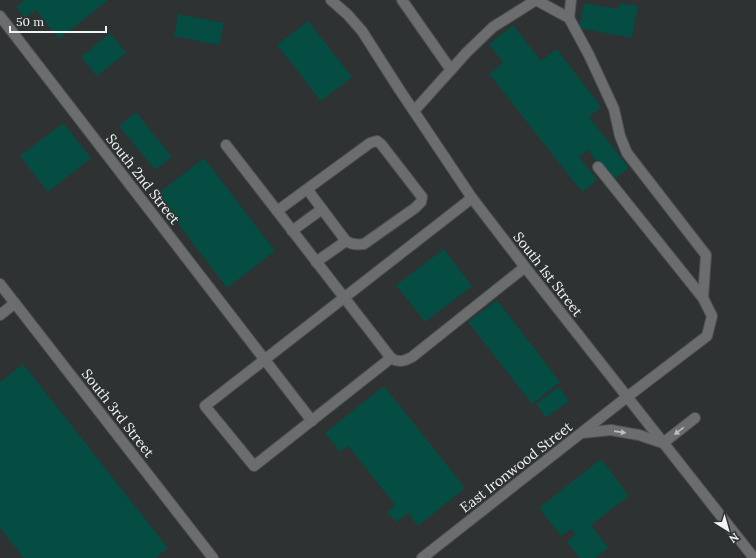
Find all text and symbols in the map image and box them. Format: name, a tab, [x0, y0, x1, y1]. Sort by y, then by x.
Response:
scale bar	[10, 8, 106, 34]
text: 50 m	[16, 14, 44, 29]
street label: South 2nd Street	[102, 130, 184, 228]
street label: South 1st Street	[509, 228, 587, 320]
street label: South 3rd Street	[78, 365, 159, 461]
street label: East Ironwood Street	[456, 417, 576, 516]
one-way arrow	[673, 426, 684, 435]
one-way arrow	[614, 429, 626, 435]
north arrow	[708, 510, 748, 550]
text: N	[726, 530, 742, 546]

